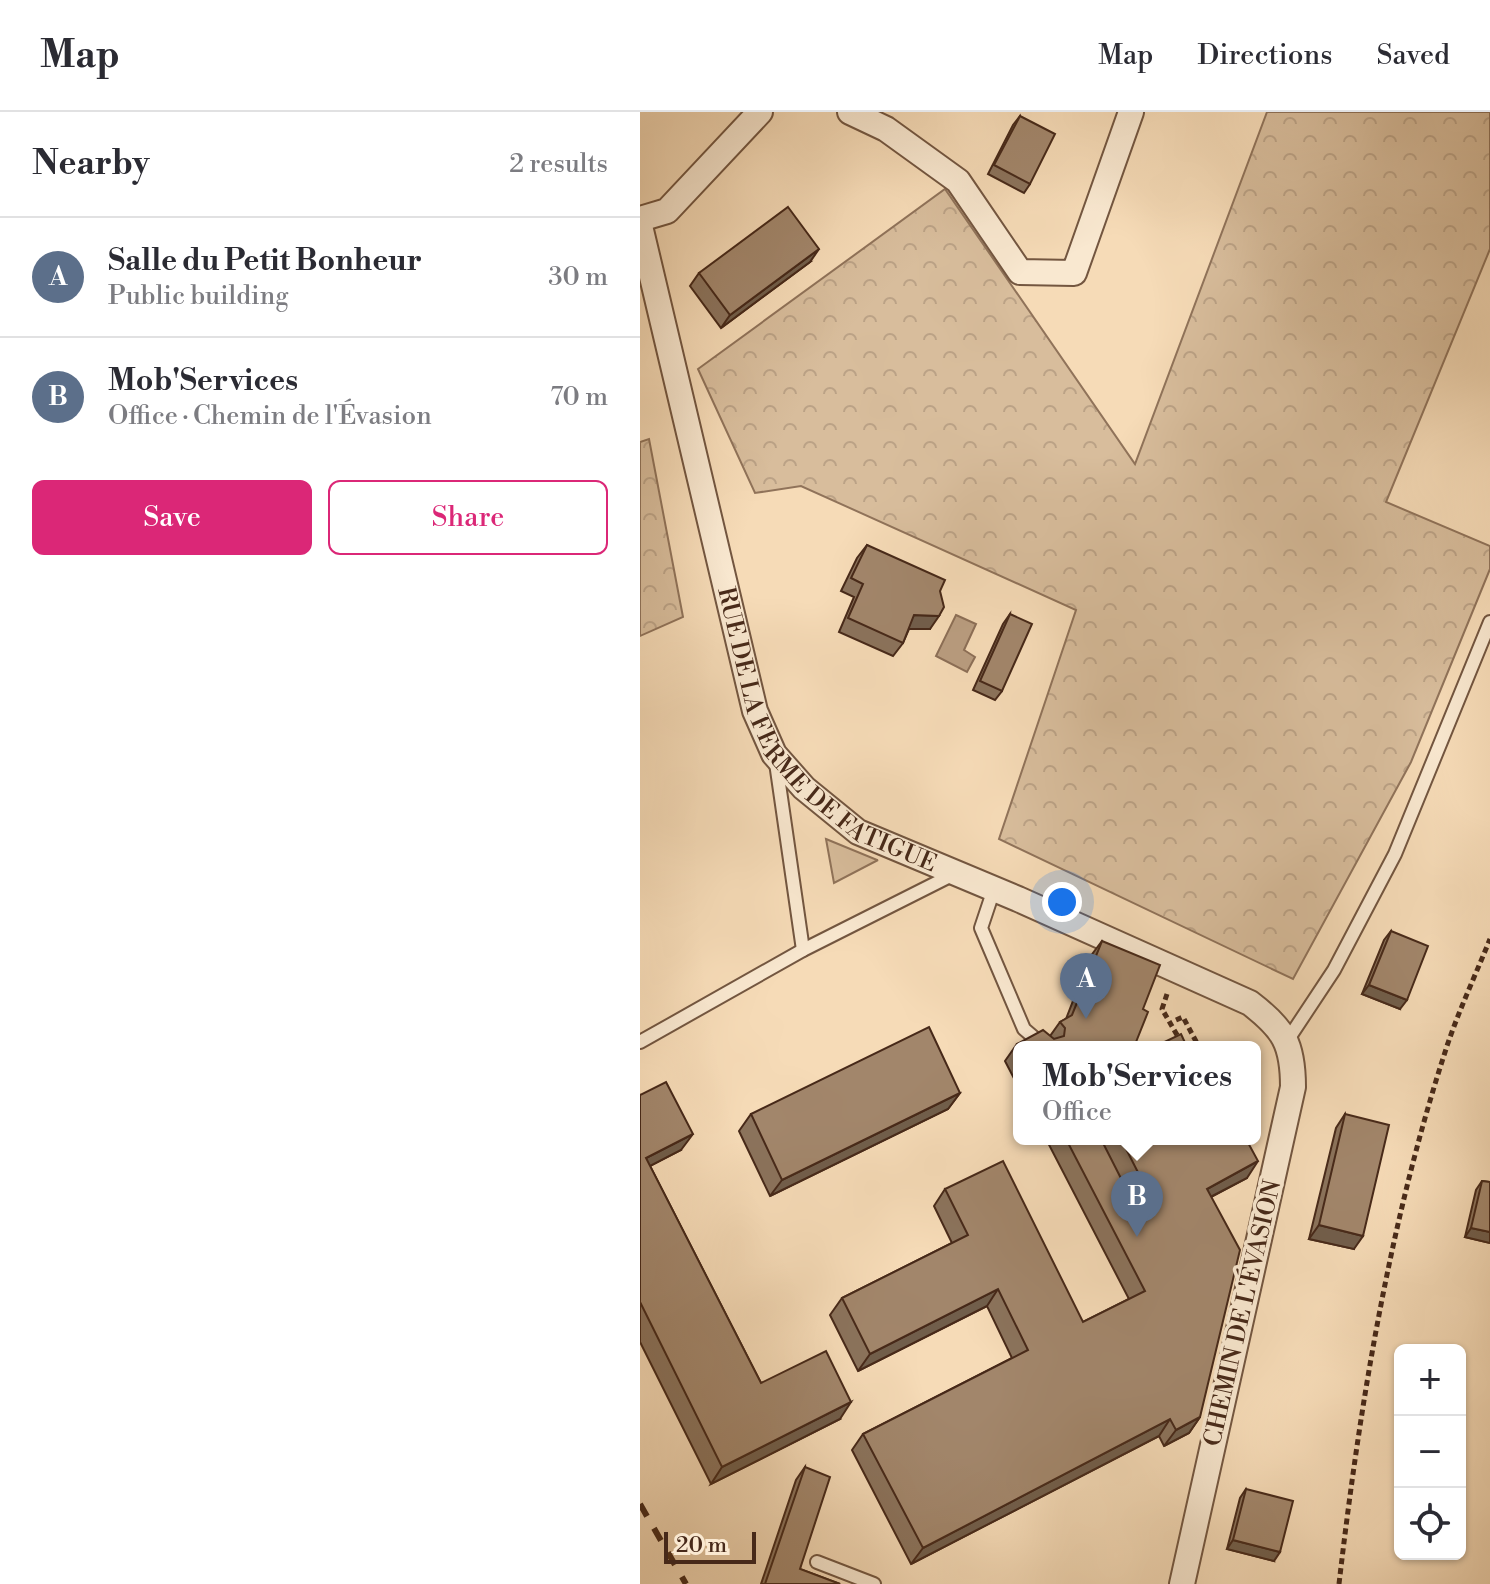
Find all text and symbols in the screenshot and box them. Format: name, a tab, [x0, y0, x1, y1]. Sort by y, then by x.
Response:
text: Map	[40, 32, 120, 79]
text: Map	[1098, 38, 1153, 73]
text: Directions	[1197, 38, 1332, 73]
text: Saved	[1376, 38, 1450, 73]
text: Nearby	[32, 143, 150, 185]
text: 2 results	[509, 148, 608, 180]
text: Salle du Petit Bonheur	[108, 242, 422, 280]
text: A	[49, 261, 67, 293]
text: 30 m	[548, 261, 608, 293]
text: Public building	[108, 280, 289, 312]
text: Mob'Services	[108, 362, 298, 400]
text: B	[48, 381, 68, 413]
text: 70 m	[550, 381, 608, 413]
text: Office · Chemin de l'Évasion	[108, 400, 432, 432]
button: Save	[32, 480, 312, 555]
button: Share	[328, 480, 608, 555]
street label: RUE DE LA FERME DE FATIGUE	[710, 584, 941, 879]
your location	[1042, 882, 1082, 922]
pin: A	[1060, 953, 1112, 1019]
popup	[1013, 1041, 1261, 1145]
text: Mob'Services	[1042, 1058, 1232, 1096]
text: Office	[1042, 1096, 1112, 1128]
pin: B	[1111, 1171, 1163, 1237]
street label: CHEMIN DE L'ÉVASION	[1197, 1177, 1288, 1449]
map controls	[1394, 1344, 1466, 1560]
button: +	[1394, 1344, 1466, 1416]
button: −	[1394, 1416, 1466, 1488]
button: locate	[1394, 1488, 1466, 1560]
scale bar	[664, 1528, 756, 1564]
text: 20 m	[676, 1532, 727, 1559]

